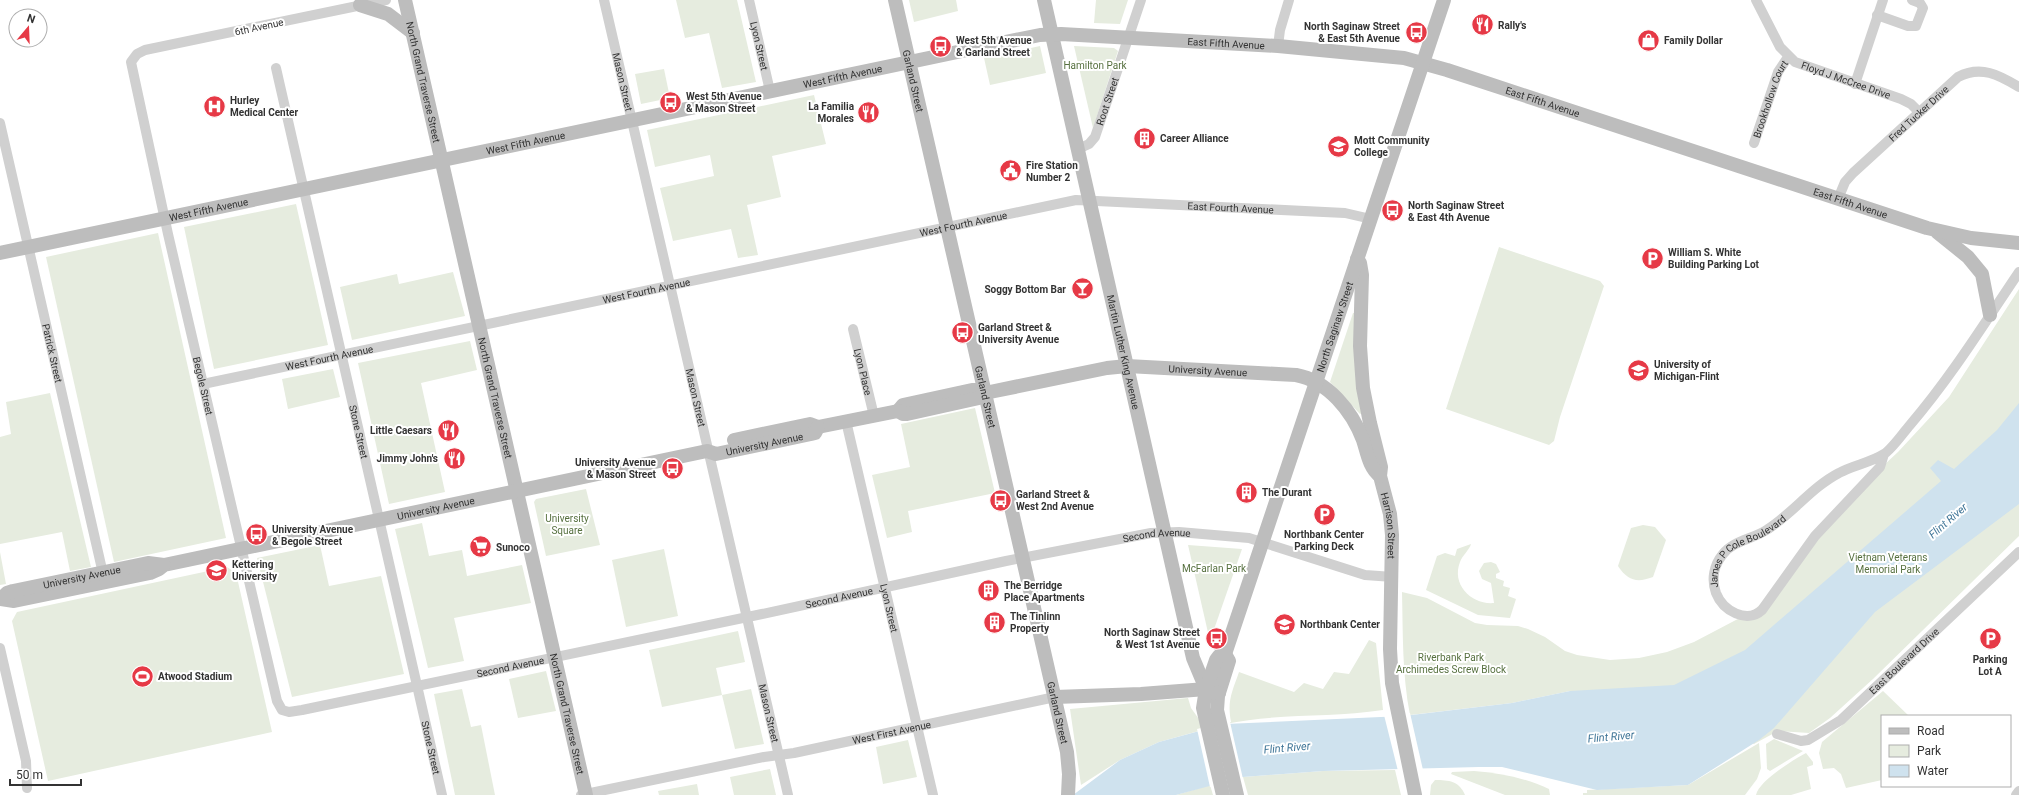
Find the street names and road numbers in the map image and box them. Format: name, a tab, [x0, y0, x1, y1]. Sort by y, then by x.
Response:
street label: 6th Avenue	[234, 16, 284, 38]
street label: North Grand Traverse Street	[405, 20, 443, 143]
street label: Lyon Street	[749, 20, 770, 71]
street label: East Fifth Avenue	[1187, 35, 1265, 51]
street label: Garland Street	[901, 49, 926, 113]
street label: Mason Street	[611, 52, 635, 112]
street label: Brookhollow Court	[1751, 58, 1790, 139]
street label: Floyd J McCree Drive	[1800, 59, 1892, 100]
street label: West Fifth Avenue	[802, 62, 883, 90]
street label: Root Street	[1094, 76, 1120, 127]
street label: Fred Tucker Drive	[1886, 83, 1950, 143]
street label: East Fifth Avenue	[1504, 84, 1581, 119]
street label: West Fifth Avenue	[485, 129, 566, 156]
street label: East Fifth Avenue	[1812, 185, 1889, 220]
street label: West Fifth Avenue	[168, 196, 249, 223]
street label: East Fourth Avenue	[1187, 200, 1274, 215]
street label: West Fourth Avenue	[918, 209, 1008, 238]
street label: West Fourth Avenue	[601, 276, 691, 305]
street label: North Saginaw Street	[1314, 280, 1355, 373]
street label: Martin Luther King Avenue	[1105, 294, 1142, 411]
street label: Patrick Street	[41, 323, 65, 384]
street label: North Grand Traverse Street	[476, 336, 515, 459]
street label: West Fourth Avenue	[284, 343, 374, 372]
street label: Lyon Place	[852, 347, 874, 396]
street label: Begole Street	[191, 356, 216, 416]
street label: University Avenue	[1168, 363, 1247, 378]
street label: Garland Street	[973, 365, 998, 429]
street label: Mason Street	[684, 367, 708, 428]
street label: Stone Street	[348, 404, 370, 459]
street label: University Avenue	[725, 430, 804, 457]
street label: Harrison Street	[1379, 491, 1398, 559]
street label: University Avenue	[396, 494, 476, 521]
street label: James P Cole Boulevard	[1708, 513, 1788, 589]
street label: Second Avenue	[1122, 526, 1191, 544]
street label: University Avenue	[42, 563, 121, 590]
street label: Lyon Street	[879, 583, 900, 633]
street label: Second Avenue	[804, 585, 874, 610]
street label: East Boulevard Drive	[1867, 625, 1941, 696]
street label: North Grand Traverse Street	[548, 652, 587, 775]
street label: Second Avenue	[476, 654, 545, 679]
street label: Garland Street	[1046, 680, 1070, 745]
street label: Mason Street	[757, 683, 781, 743]
street label: West First Avenue	[851, 718, 932, 746]
street label: Stone Street	[420, 720, 443, 775]

